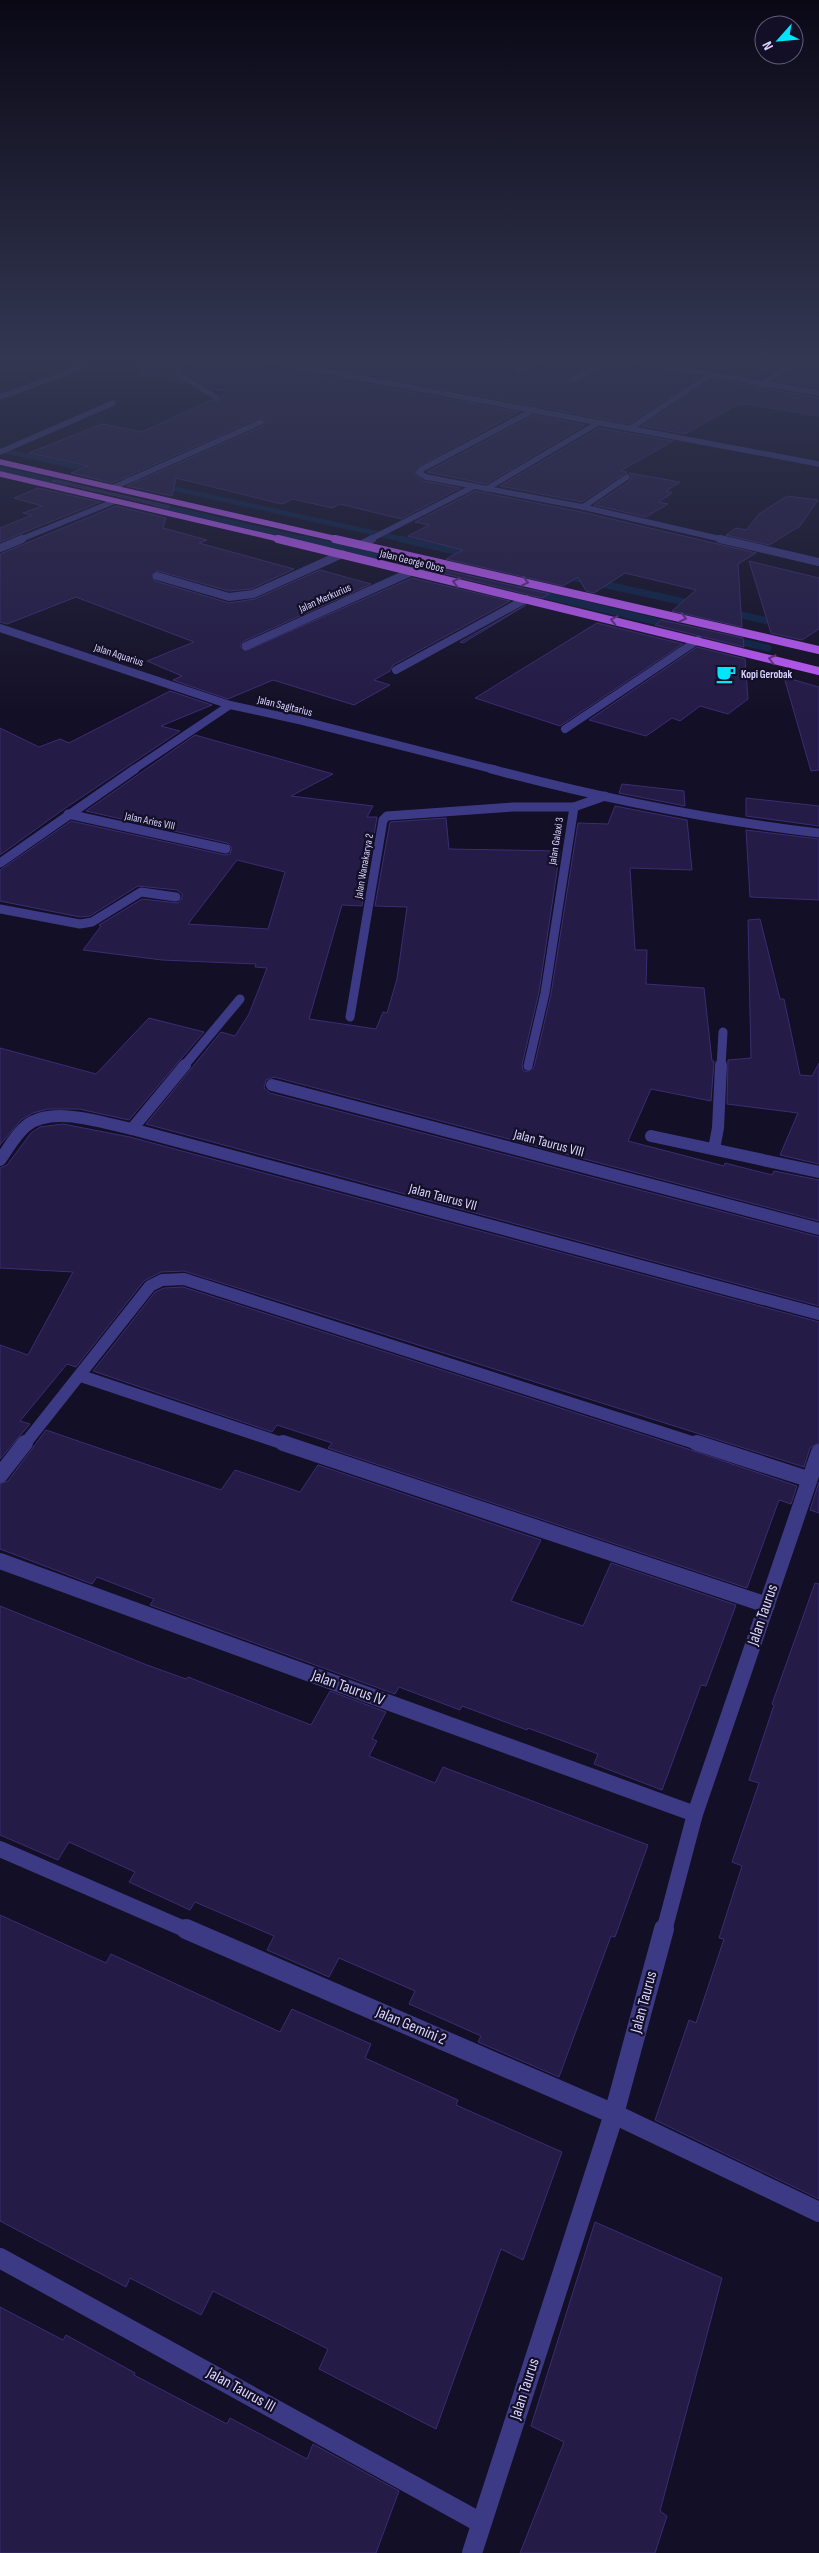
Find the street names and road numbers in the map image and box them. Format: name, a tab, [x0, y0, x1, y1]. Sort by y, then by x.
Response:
street label: Jalan George Obos	[378, 547, 445, 575]
street label: Jalan Merkurius	[296, 581, 353, 616]
street label: Jalan Aquarius	[92, 641, 145, 669]
street label: Jalan Sagitarius	[255, 693, 314, 719]
street label: Jalan Aries VIII	[123, 809, 176, 833]
street label: Jalan Galaxi 3	[546, 816, 566, 867]
street label: Jalan Wanakarya 2	[352, 832, 376, 900]
street label: Jalan Taurus VIII	[511, 1125, 586, 1161]
street label: Jalan Taurus VII	[406, 1180, 479, 1214]
street label: Jalan Taurus	[743, 1582, 782, 1649]
street label: Jalan Taurus IV	[308, 1666, 388, 1710]
street label: Jalan Taurus	[626, 1969, 661, 2036]
street label: Jalan Gemini 2	[372, 2002, 449, 2049]
street label: Jalan Taurus	[506, 2356, 544, 2423]
street label: Jalan Taurus III	[202, 2363, 279, 2417]

